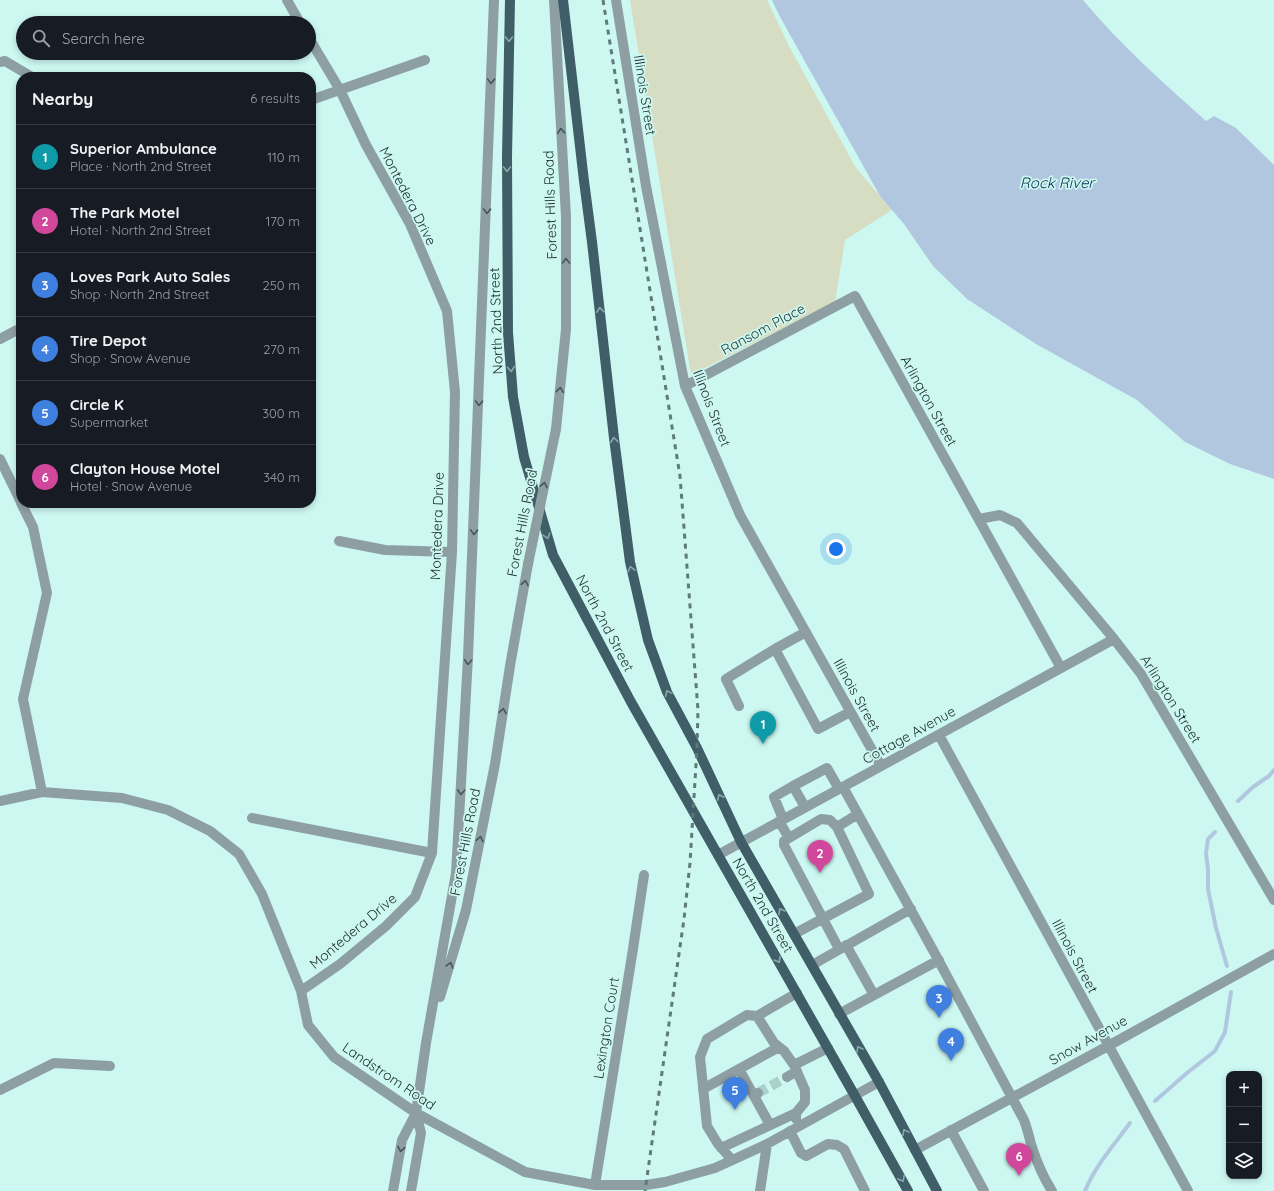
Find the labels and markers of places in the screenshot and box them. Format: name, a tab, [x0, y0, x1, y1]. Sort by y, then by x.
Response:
pin: 1	[750, 711, 776, 744]
pin: 2	[807, 840, 833, 873]
pin: 3	[926, 985, 952, 1018]
pin: 4	[938, 1028, 964, 1061]
pin: 5	[722, 1077, 748, 1110]
pin: 6	[1006, 1143, 1032, 1176]

